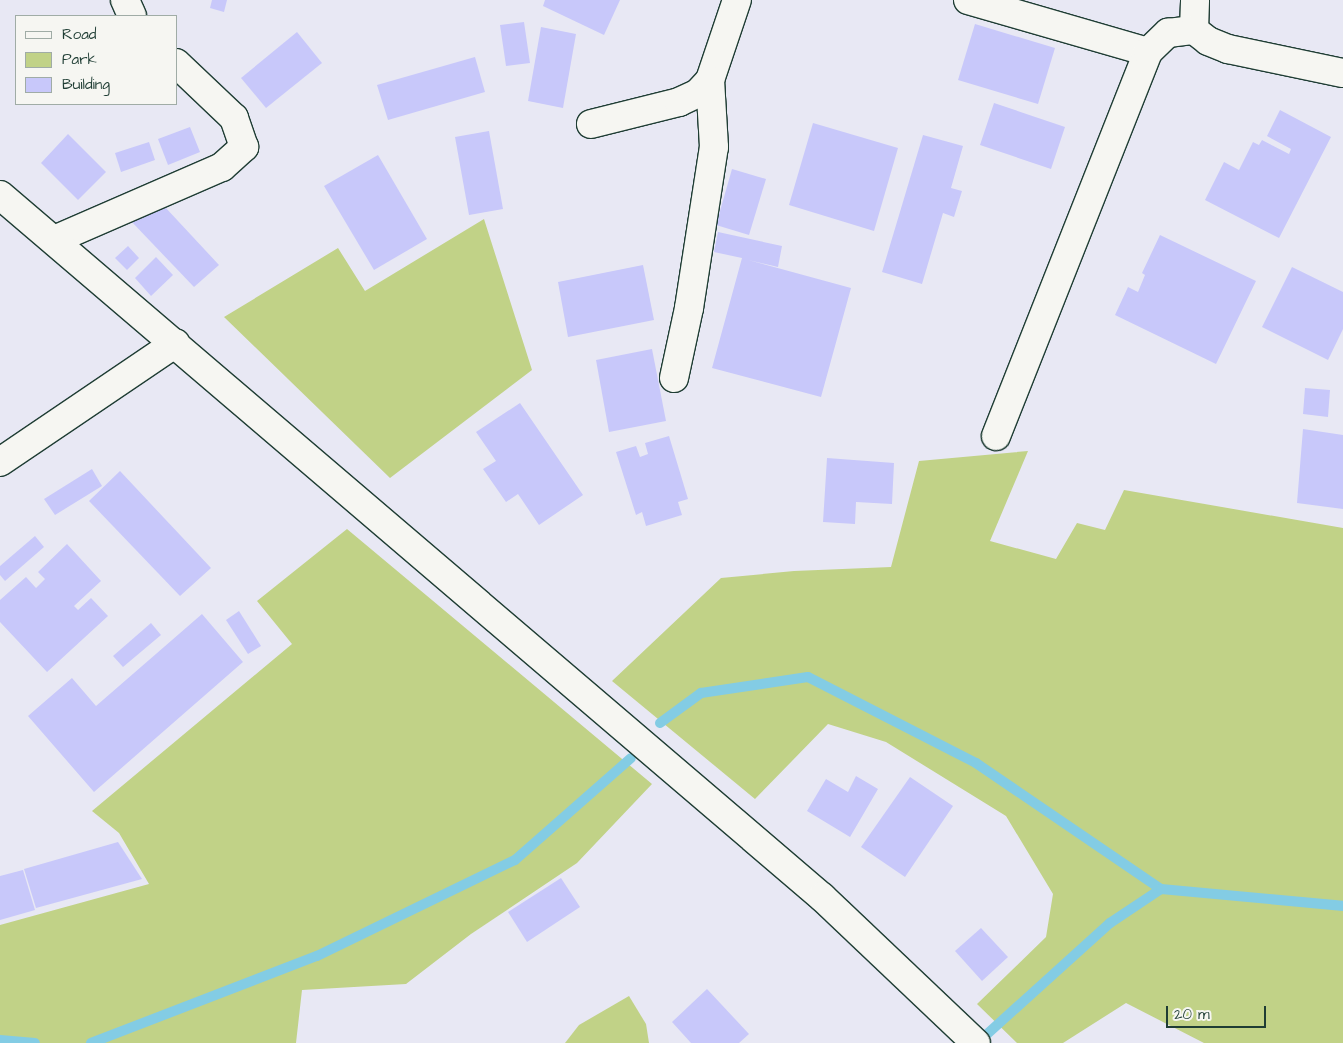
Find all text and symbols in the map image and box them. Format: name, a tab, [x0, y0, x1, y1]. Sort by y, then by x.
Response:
legend	[15, 15, 178, 105]
text: Road	[62, 24, 96, 45]
text: Park	[62, 49, 97, 70]
text: Building	[62, 74, 110, 95]
scale bar	[1168, 996, 1268, 1028]
text: 20 m	[1174, 1004, 1210, 1025]

